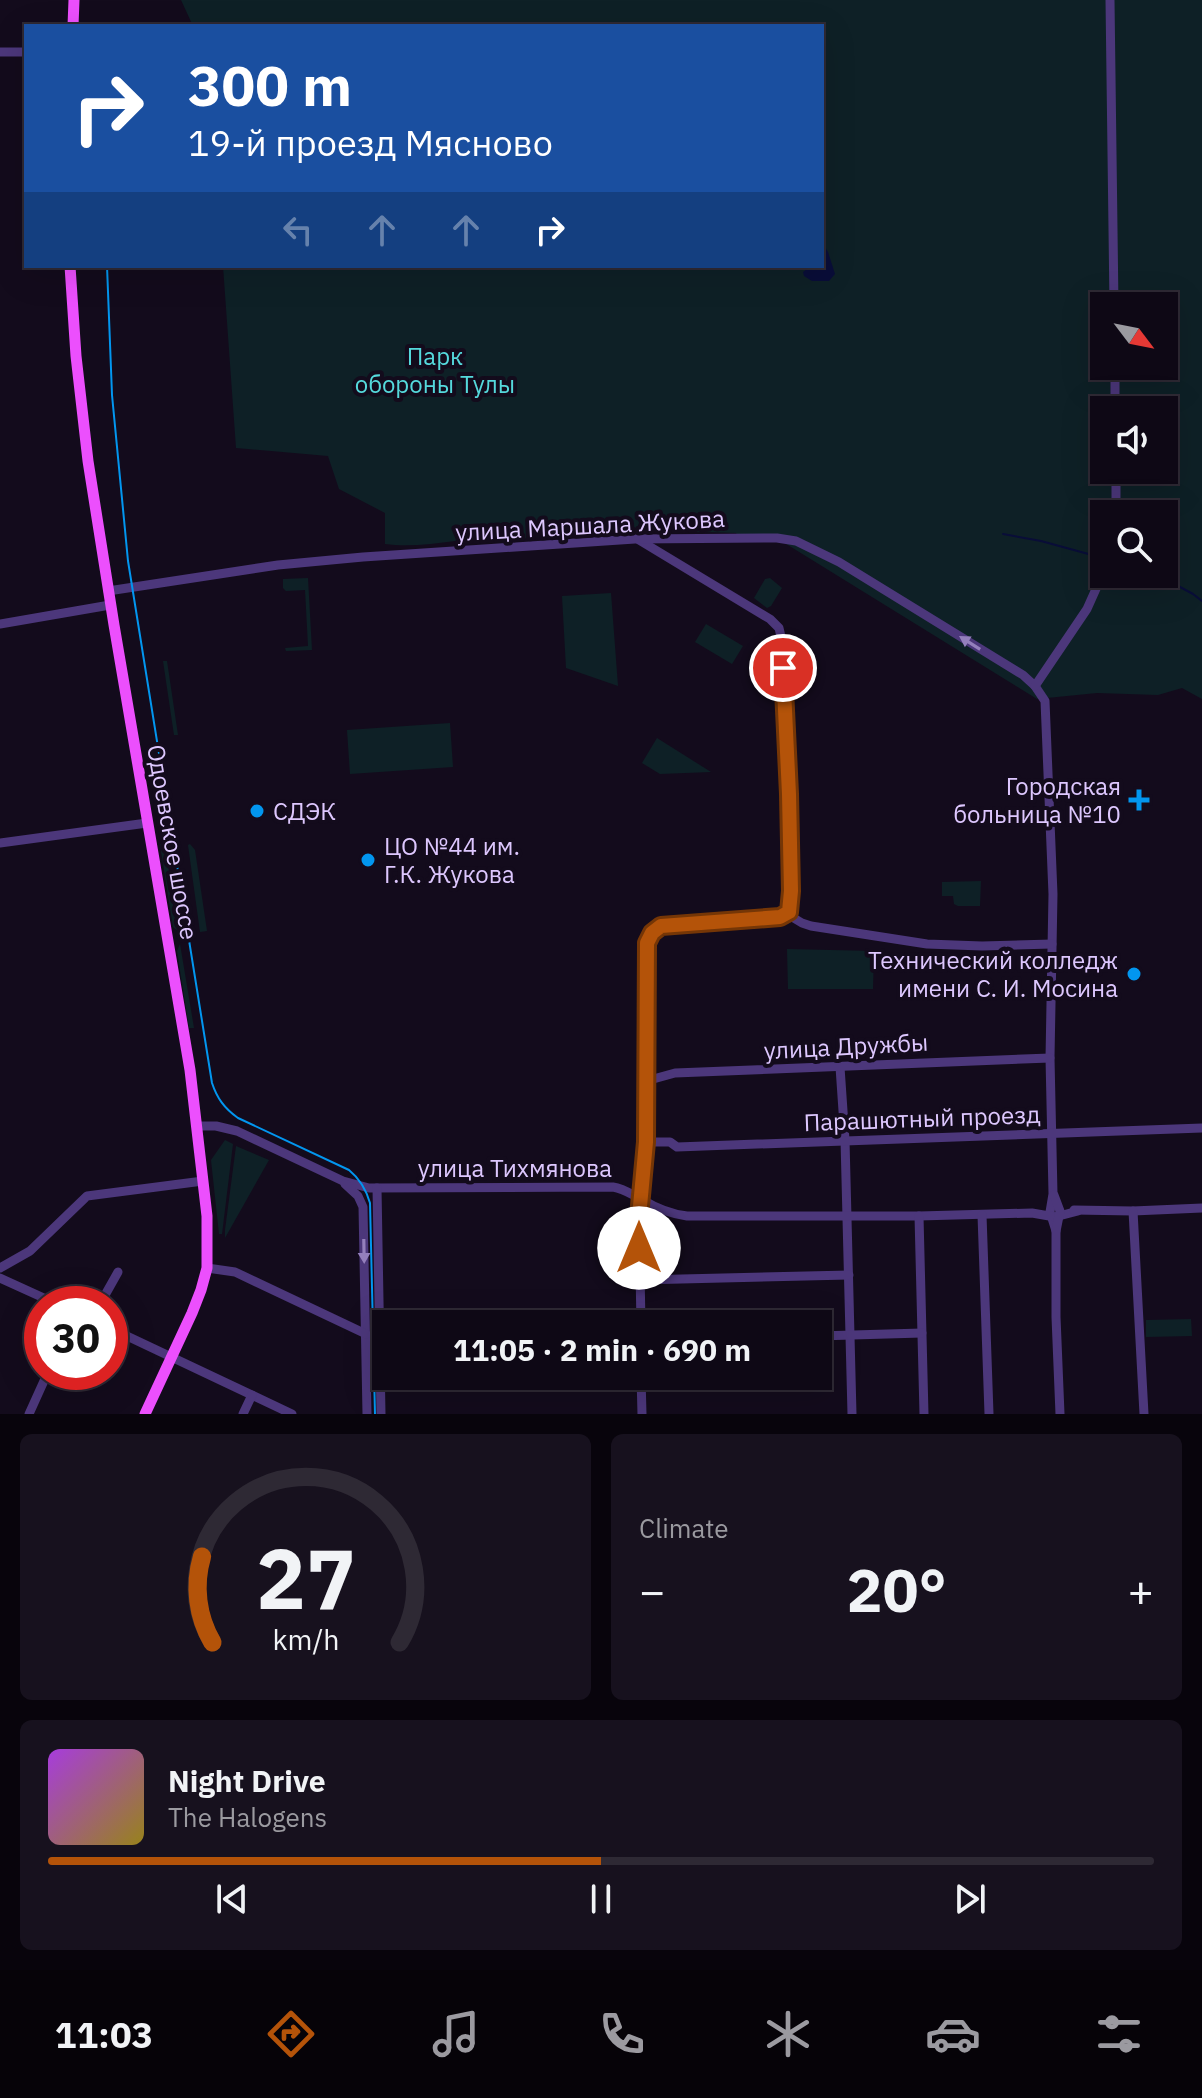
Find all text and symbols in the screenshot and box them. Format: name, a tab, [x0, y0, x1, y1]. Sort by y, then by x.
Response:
text: 300 m	[188, 49, 352, 121]
icon: right	[56, 56, 160, 160]
text: 19-й проезд Мясново	[188, 119, 553, 166]
icon: left	[276, 208, 320, 252]
icon: ahead	[360, 208, 404, 252]
icon: ahead	[444, 208, 488, 252]
icon: right	[528, 208, 572, 252]
north arrow	[1090, 292, 1178, 380]
map controls	[1090, 292, 1178, 588]
park label: Парк обороны Тулы	[355, 340, 515, 400]
button: sound	[1090, 396, 1178, 484]
button: search	[1090, 500, 1178, 588]
street label: улица Маршала Жукова	[454, 502, 726, 548]
pin	[749, 634, 817, 702]
one-way arrow	[959, 636, 982, 651]
icon: arrive	[761, 646, 805, 690]
street label: Одоевское шоссе	[140, 742, 206, 942]
place label: Городская больница №10	[954, 770, 1121, 830]
marker: Городская больница №10	[1128, 789, 1150, 811]
place label: СДЭК	[273, 795, 336, 827]
marker: СДЭК	[248, 802, 266, 820]
place label: ЦО №44 им. Г.К. Жукова	[384, 830, 520, 890]
marker: ЦО №44 им. Г.К. Жукова	[359, 851, 377, 869]
place label: Технический колледж имени С. И. Мосина	[868, 944, 1118, 1004]
marker: Технический колледж имени С. И. Мосина	[1125, 965, 1143, 983]
street label: улица Дружбы	[763, 1026, 929, 1066]
street label: Парашютный проезд	[803, 1098, 1041, 1138]
street label: улица Тихмянова	[418, 1152, 612, 1184]
position arrow	[597, 1206, 681, 1290]
one-way arrow	[358, 1239, 370, 1264]
speed limit sign: 30	[24, 1286, 128, 1390]
text: 11:05 · 2 min · 690 m	[453, 1330, 751, 1369]
text: Climate	[639, 1511, 729, 1545]
text: 27	[256, 1524, 355, 1632]
text: 20°	[846, 1550, 947, 1629]
text: −	[639, 1562, 665, 1619]
text: +	[1128, 1562, 1154, 1619]
text: km/h	[272, 1621, 339, 1658]
text: Night Drive	[168, 1761, 326, 1800]
text: The Halogens	[168, 1800, 327, 1834]
icon: previous	[210, 1877, 254, 1921]
icon: pause	[579, 1877, 623, 1921]
icon: next	[948, 1877, 992, 1921]
icon: directions	[263, 2006, 319, 2062]
icon: music	[428, 2006, 484, 2062]
icon: phone	[594, 2006, 650, 2062]
icon: climate	[760, 2006, 816, 2062]
icon: car	[925, 2006, 981, 2062]
icon: filters	[1091, 2006, 1147, 2062]
text: 11:03	[55, 2011, 153, 2058]

